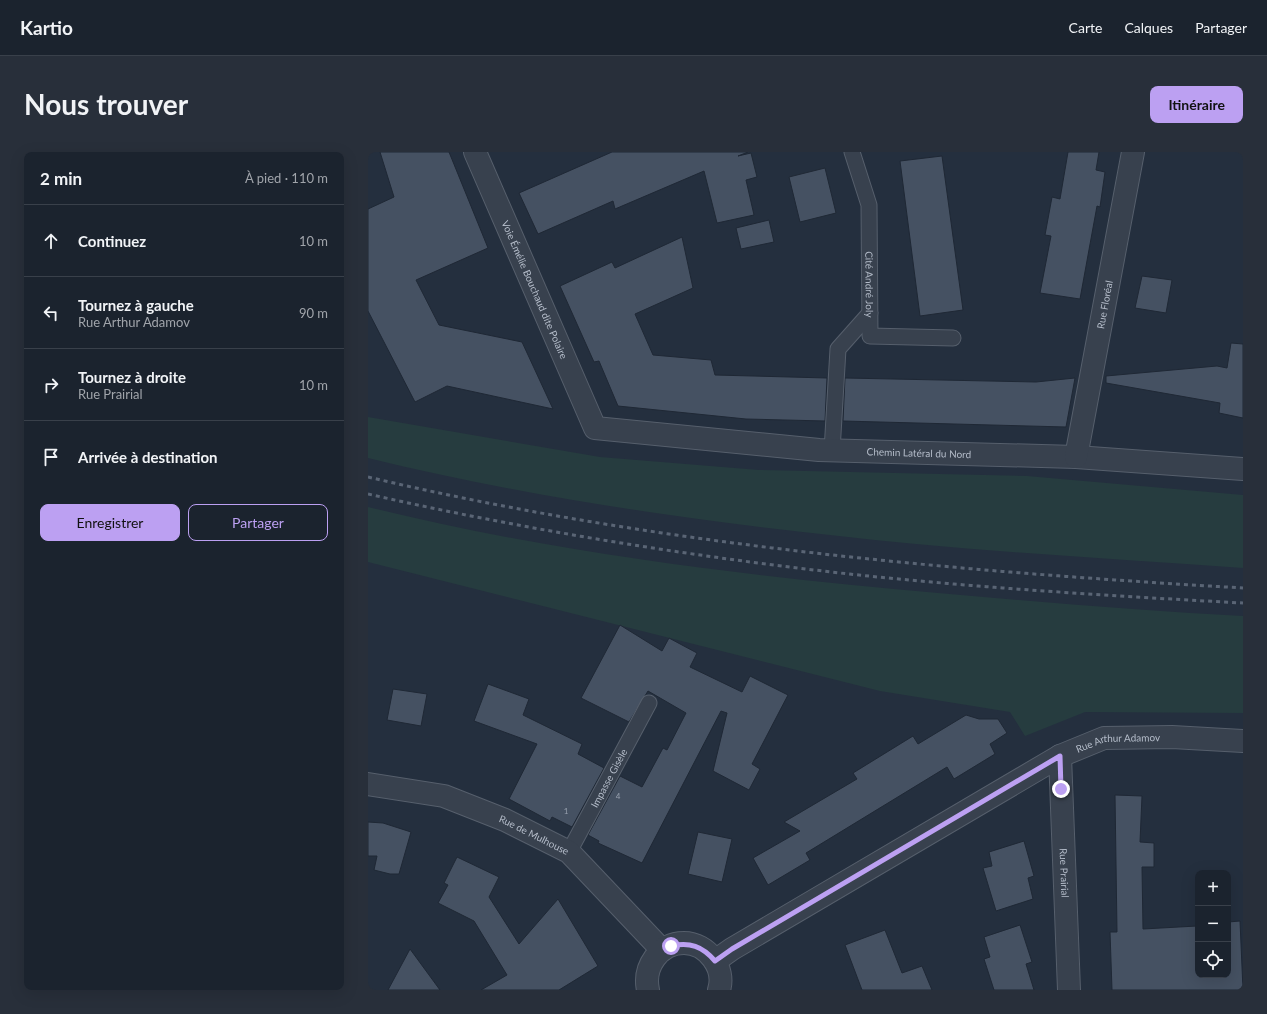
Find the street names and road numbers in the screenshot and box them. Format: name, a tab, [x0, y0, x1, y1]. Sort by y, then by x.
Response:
street label: Voie Émélie Bouchaud dite Polaire	[499, 218, 570, 361]
street label: Cité André Joly	[863, 251, 876, 318]
street label: Rue Floréal	[1094, 279, 1115, 330]
street label: Chemin Latéral du Nord	[866, 445, 971, 460]
street label: Rue Arthur Adamov	[1074, 731, 1161, 755]
street label: Impasse Gisèle	[588, 746, 629, 809]
street label: Rue de Mulhouse	[497, 812, 571, 857]
street label: Rue Prairial	[1058, 848, 1071, 898]

